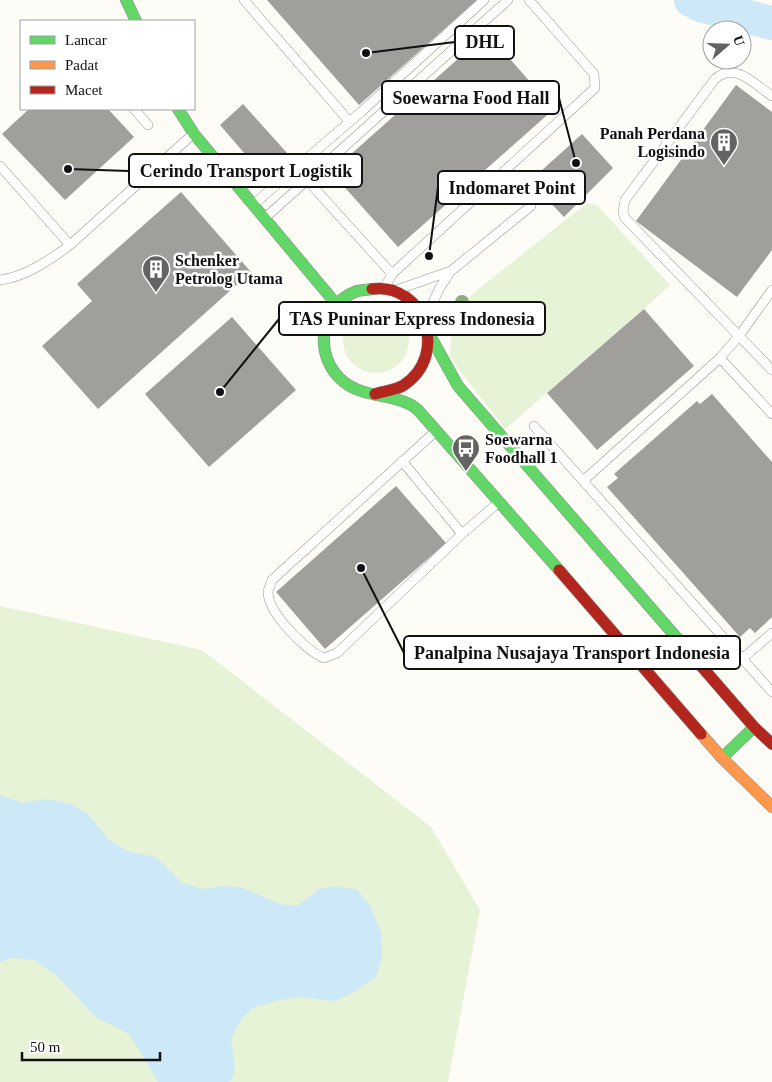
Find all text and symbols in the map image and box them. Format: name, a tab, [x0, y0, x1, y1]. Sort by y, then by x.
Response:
legend	[20, 20, 195, 110]
north arrow	[702, 20, 752, 70]
callout: DHL	[455, 26, 514, 59]
text: Lancar	[65, 32, 107, 48]
text: DHL	[465, 32, 505, 52]
text: U	[730, 33, 748, 48]
text: Padat	[65, 57, 99, 73]
callout: Soewarna Food Hall	[382, 81, 559, 114]
text: Macet	[65, 82, 103, 98]
text: Soewarna Food Hall	[392, 88, 550, 108]
place label: Panah Perdana Logisindo	[600, 125, 705, 161]
building icon: Panah Perdana Logisindo	[709, 127, 739, 166]
callout: Cerindo Transport Logistik	[129, 154, 362, 187]
text: Cerindo Transport Logistik	[140, 161, 352, 181]
callout: Indomaret Point	[438, 171, 585, 204]
text: Indomaret Point	[448, 178, 576, 198]
place label: Schenker Petrolog Utama	[175, 252, 283, 288]
building icon: Schenker Petrolog Utama	[141, 254, 171, 293]
callout: TAS Puninar Express Indonesia	[279, 302, 545, 335]
text: TAS Puninar Express Indonesia	[289, 309, 535, 329]
place label: Soewarna Foodhall 1	[485, 431, 557, 466]
bus stop icon: Soewarna Foodhall 1	[451, 433, 481, 472]
callout: Panalpina Nusajaya Transport Indonesia	[404, 636, 740, 669]
text: Panalpina Nusajaya Transport Indonesia	[414, 643, 730, 663]
scale bar	[22, 1030, 160, 1062]
text: 50 m	[30, 1039, 61, 1055]

